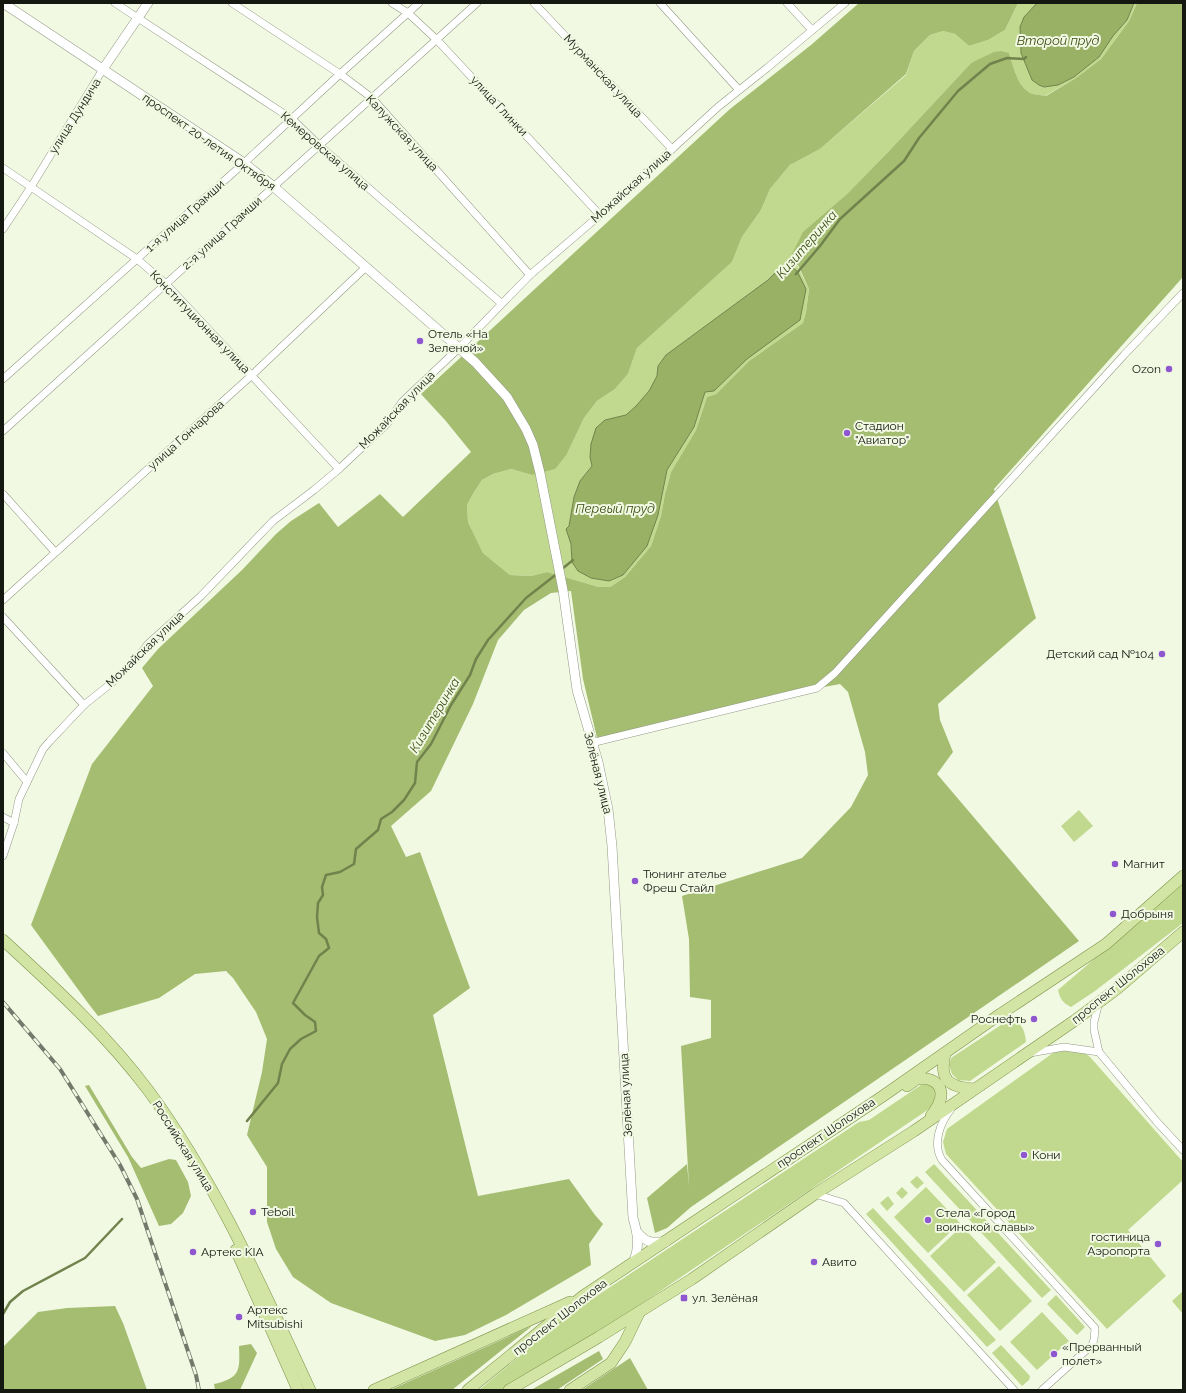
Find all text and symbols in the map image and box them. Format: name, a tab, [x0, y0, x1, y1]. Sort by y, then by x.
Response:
street label: Мурманская улица	[561, 32, 645, 120]
water label: Второй пруд	[1017, 33, 1100, 48]
street label: улица Глинки	[467, 73, 531, 139]
street label: улица Дундича	[46, 76, 104, 156]
street label: проспект 20-летия Октября	[140, 91, 278, 193]
street label: Калужская улица	[363, 92, 441, 174]
street label: Кемеровская улица	[278, 109, 372, 193]
street label: Можайская улица	[588, 146, 674, 226]
street label: 1-я улица Грамши	[143, 177, 227, 255]
street label: 2-я улица Грамши	[179, 193, 265, 273]
water label: Кизитеринка	[773, 207, 840, 281]
street label: Конституционная улица	[147, 268, 253, 376]
place label: Отель «На Зеленой»	[428, 327, 488, 355]
marker: Отель «На Зеленой»	[415, 336, 425, 346]
place label: Ozon	[1132, 362, 1161, 376]
marker: Ozon	[1164, 364, 1174, 374]
street label: Можайская улица	[356, 368, 438, 452]
street label: улица Гончарова	[145, 397, 227, 473]
place label: Стадион "Авиатор"	[855, 419, 909, 447]
marker: Стадион "Авиатор"	[842, 428, 852, 438]
water label: Первый пруд	[575, 501, 655, 516]
street label: Можайская улица	[103, 608, 187, 690]
place label: Детский сад №104	[1046, 647, 1154, 661]
marker: Детский сад №104	[1157, 649, 1167, 659]
water label: Кизитеринка	[406, 675, 463, 755]
street label: Зелёная улица	[581, 731, 615, 815]
place label: Магнит	[1123, 857, 1165, 871]
marker: Магнит	[1110, 859, 1120, 869]
place label: Тюнинг ателье Фреш Стайл	[643, 867, 727, 895]
marker: Тюнинг ателье Фреш Стайл	[630, 876, 640, 886]
place label: Добрыня	[1121, 907, 1173, 921]
marker: Добрыня	[1108, 909, 1118, 919]
street label: проспект Шолохова	[1069, 943, 1167, 1027]
place label: Роснефть	[971, 1012, 1026, 1026]
marker: Роснефть	[1029, 1014, 1039, 1024]
street label: Зелёная улица	[617, 1053, 635, 1137]
street label: проспект Шолохова	[774, 1095, 878, 1171]
street label: Российская улица	[149, 1098, 217, 1194]
place label: Кони	[1032, 1148, 1061, 1162]
marker: Кони	[1019, 1150, 1029, 1160]
place label: Teboil	[261, 1205, 295, 1219]
place label: Стела «Город воинской славы»	[936, 1206, 1035, 1234]
marker: Teboil	[248, 1207, 258, 1217]
marker: Стела «Город воинской славы»	[923, 1215, 933, 1225]
place label: гостиница Аэропорта	[1087, 1230, 1150, 1258]
marker: гостиница Аэропорта	[1153, 1239, 1163, 1249]
place label: Артекс KIA	[201, 1245, 264, 1259]
marker: Артекс KIA	[188, 1247, 198, 1257]
place label: Авито	[822, 1255, 857, 1269]
marker: Авито	[809, 1257, 819, 1267]
street label: проспект Шолохова	[510, 1276, 610, 1358]
place label: ул. Зелёная	[692, 1291, 758, 1305]
marker: ул. Зелёная	[679, 1293, 689, 1303]
place label: Артекс Mitsubishi	[247, 1303, 303, 1331]
marker: Артекс Mitsubishi	[234, 1312, 244, 1322]
place label: «Пpepвaнный пoлeт»	[1062, 1340, 1142, 1368]
marker: «Пpepвaнный пoлeт»	[1049, 1349, 1059, 1359]

